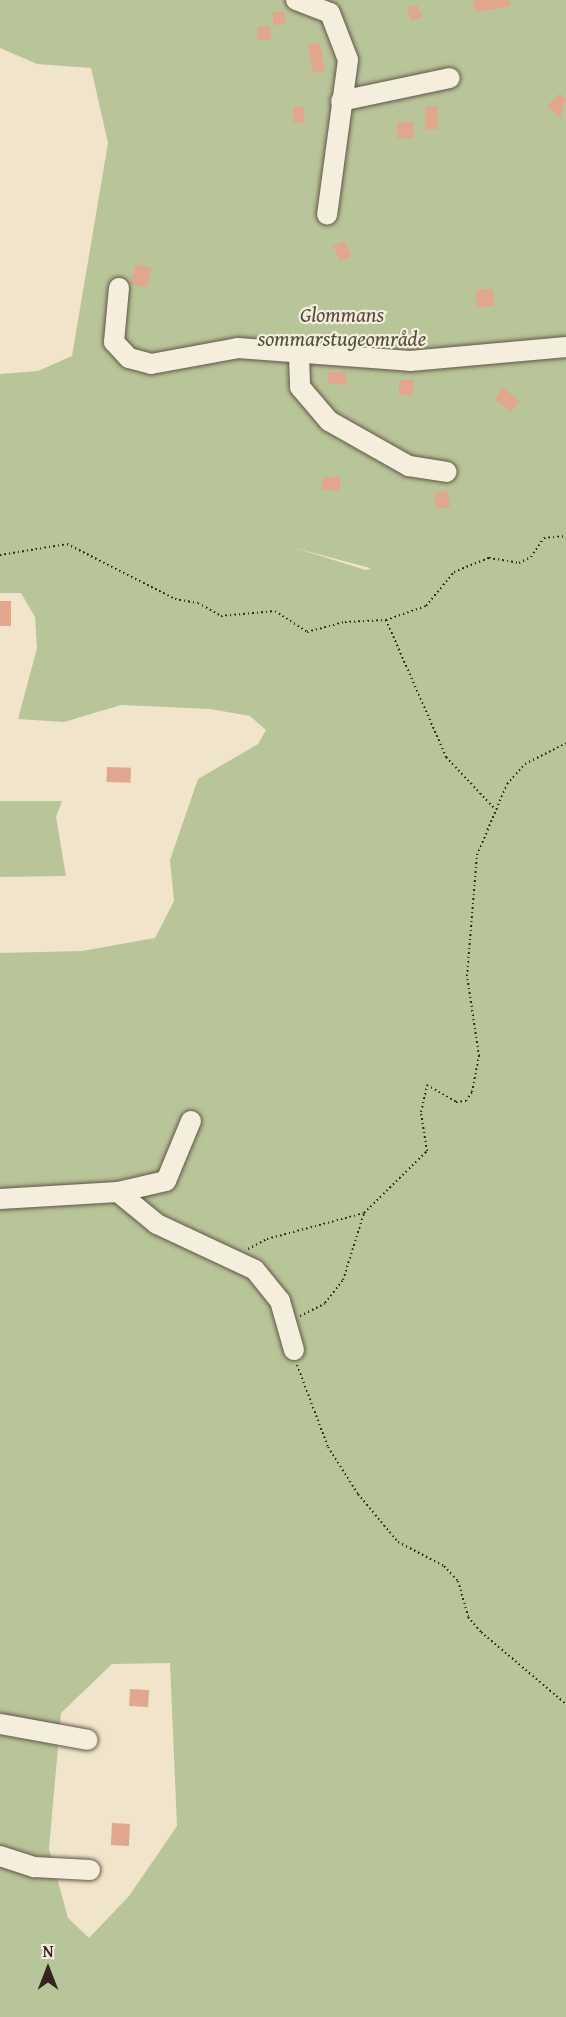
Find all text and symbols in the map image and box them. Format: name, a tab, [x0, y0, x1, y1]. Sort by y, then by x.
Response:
park label: Glommans sommarstugeområde	[258, 302, 426, 352]
north arrow	[18, 1939, 78, 1999]
text: N	[43, 1939, 53, 1963]

